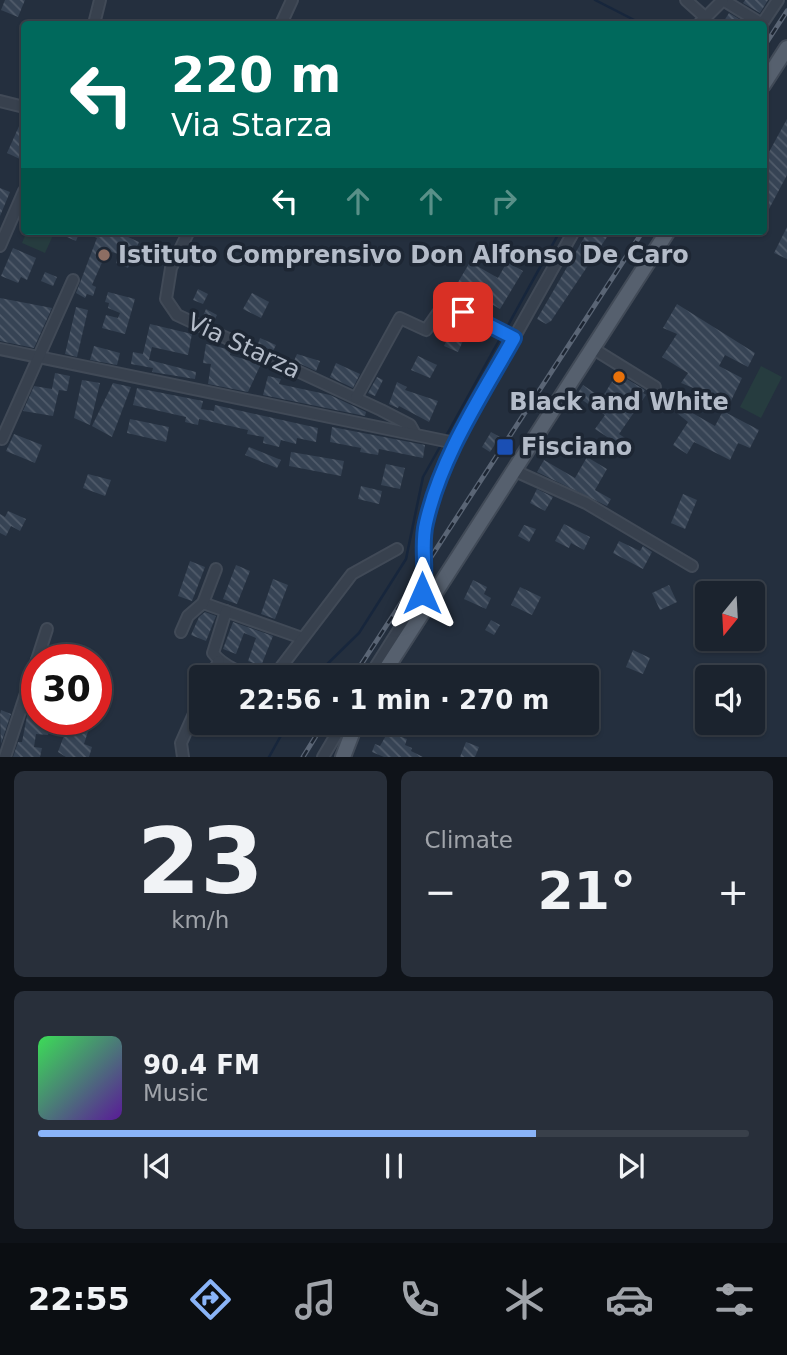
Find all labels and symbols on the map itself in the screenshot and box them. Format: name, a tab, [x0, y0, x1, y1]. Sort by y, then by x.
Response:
place label: Istituto Comprensivo Don Alfonso De Caro	[118, 241, 689, 269]
marker: Istituto Comprensivo Don Alfonso De Caro	[96, 247, 112, 263]
pin	[433, 282, 493, 342]
street label: Via Starza	[183, 308, 305, 384]
marker: Black and White	[611, 369, 627, 385]
place label: Black and White	[509, 388, 729, 416]
place label: Fisciano	[521, 433, 632, 461]
marker: Fisciano	[495, 437, 515, 457]
position arrow	[385, 556, 459, 630]
north arrow	[695, 581, 765, 651]
speed limit sign: 30	[21, 644, 112, 735]

